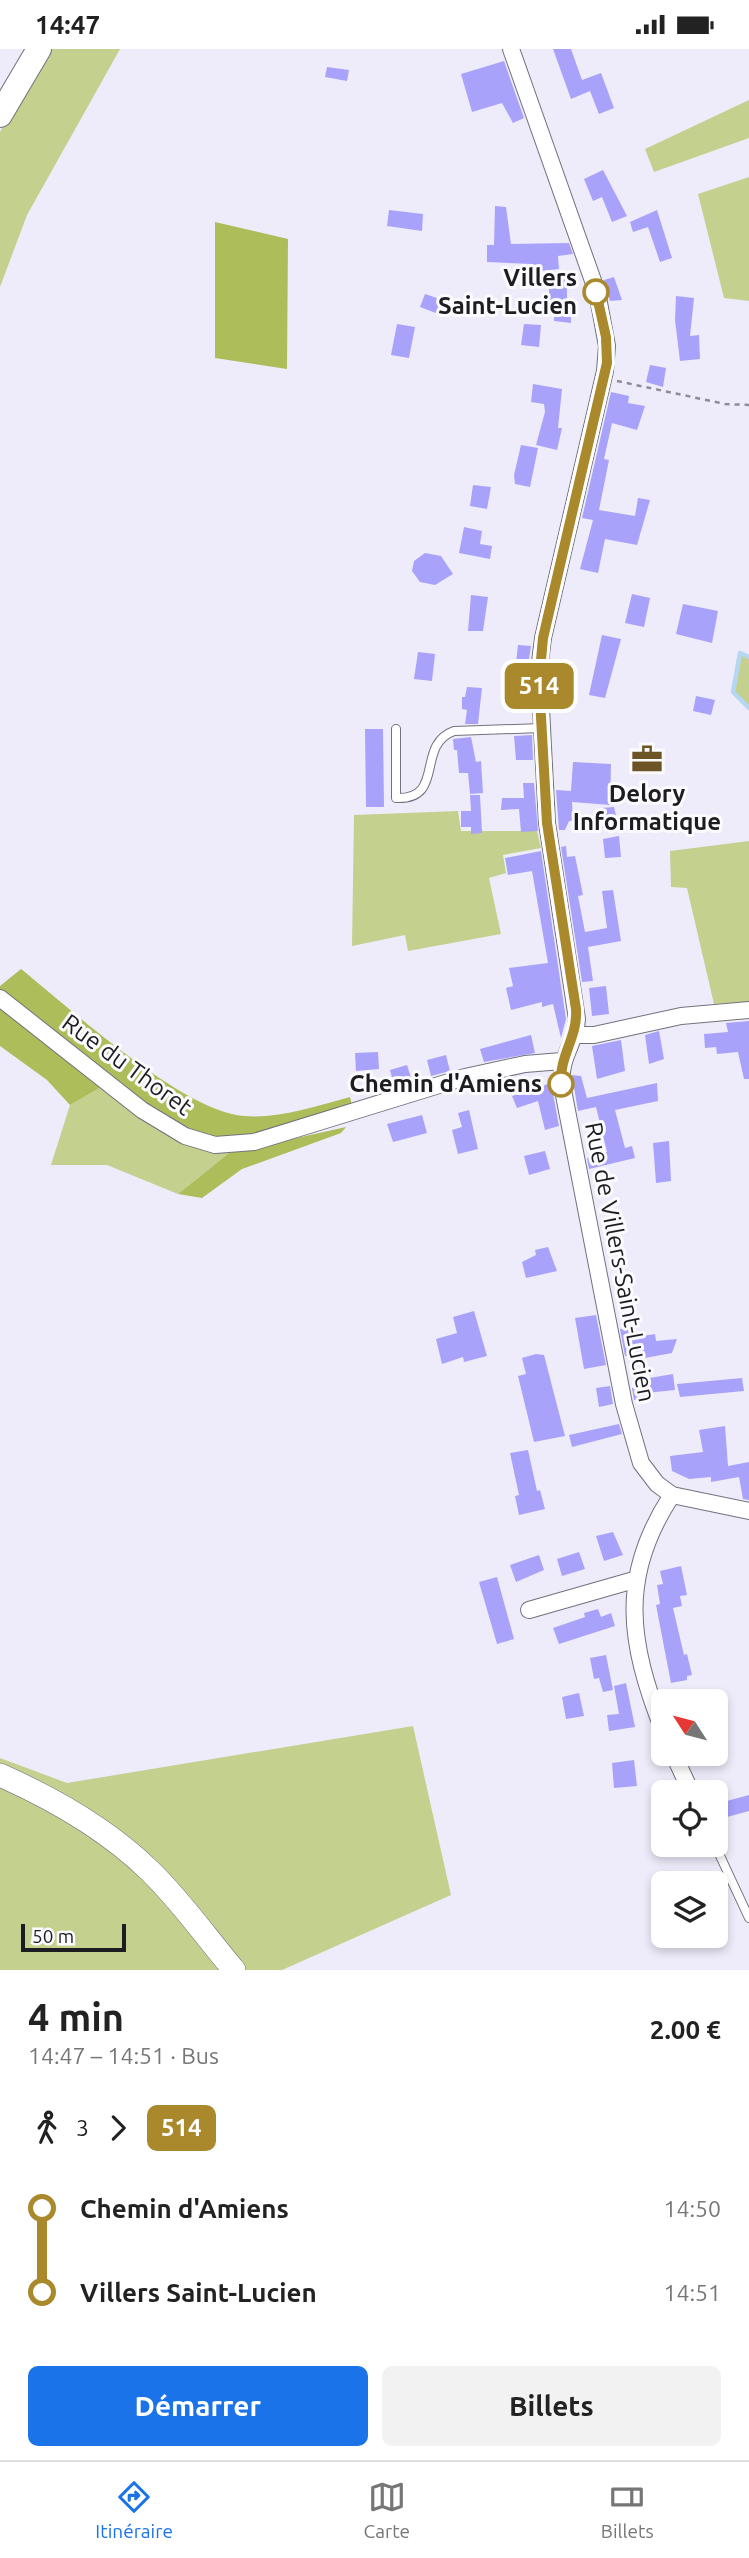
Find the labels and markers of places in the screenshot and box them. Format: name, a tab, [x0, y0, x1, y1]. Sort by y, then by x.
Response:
place label: Villers Saint-Lucien	[438, 264, 577, 319]
marker: Villers Saint-Lucien	[583, 279, 609, 305]
office icon: Delory Informatique	[630, 742, 664, 776]
place label: Delory Informatique	[573, 780, 721, 835]
place label: Chemin d'Amiens	[349, 1070, 542, 1097]
marker: Chemin d'Amiens	[548, 1071, 574, 1097]

